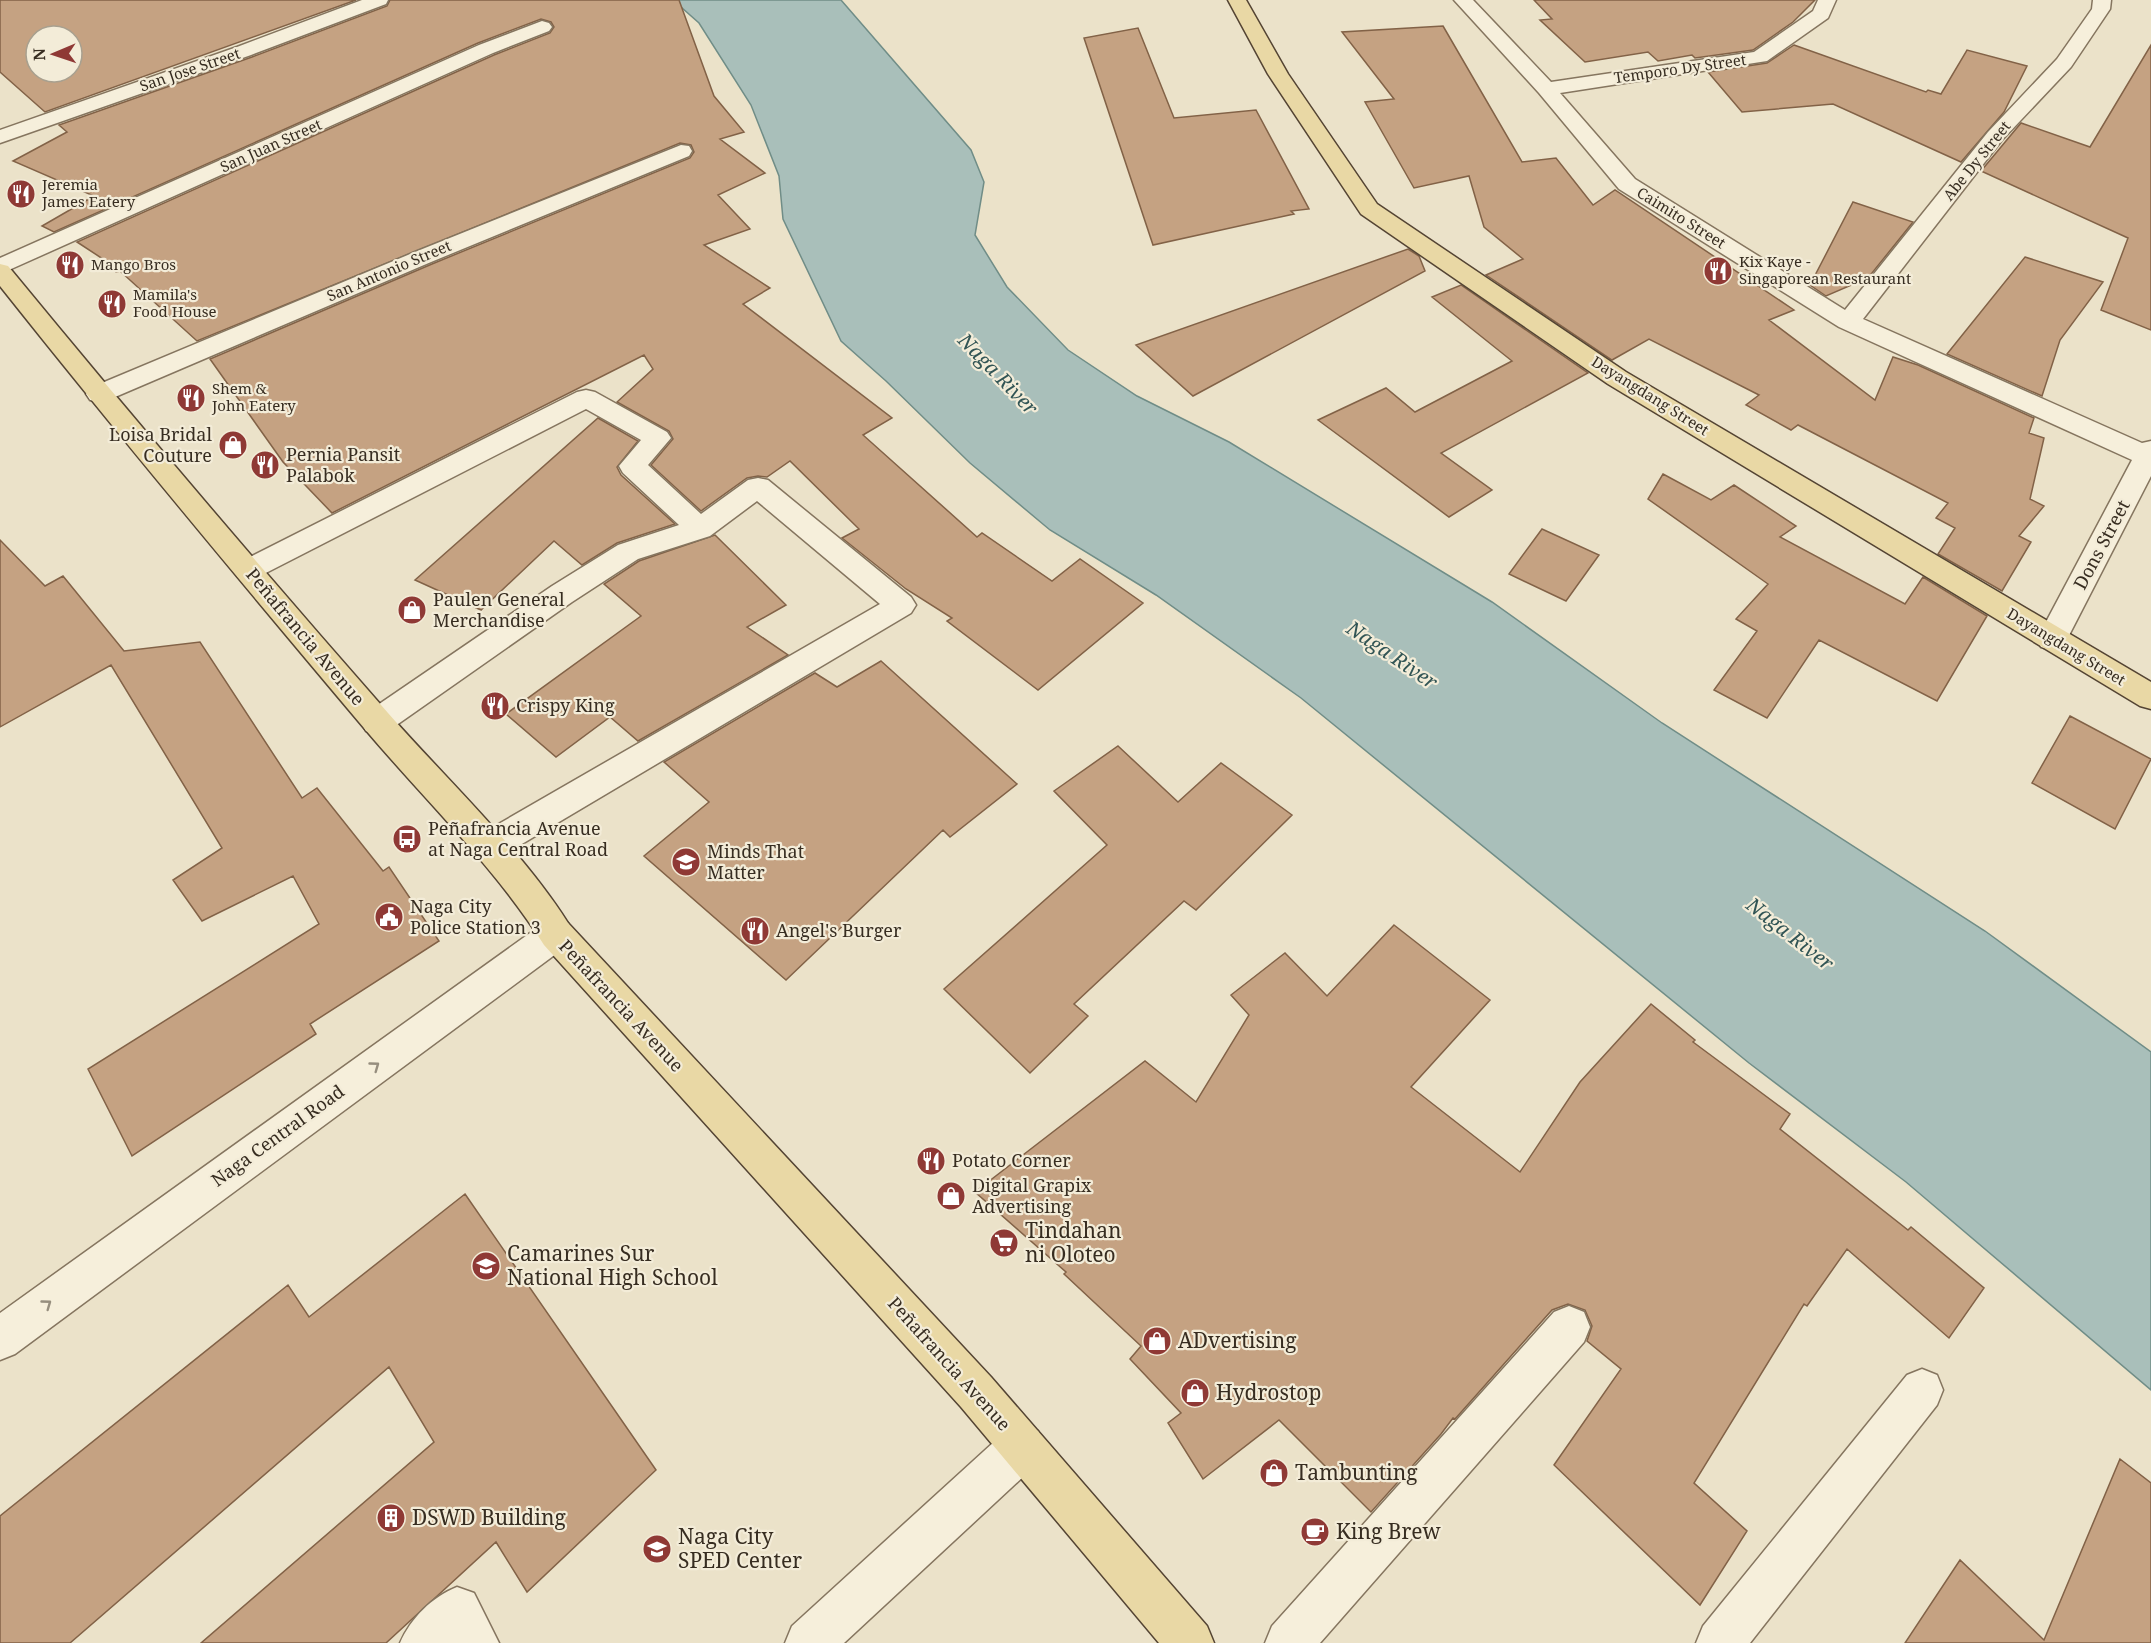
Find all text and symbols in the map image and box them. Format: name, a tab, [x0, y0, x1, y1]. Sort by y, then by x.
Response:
north arrow	[24, 24, 84, 84]
street label: San Jose Street	[137, 43, 242, 96]
text: N	[28, 47, 50, 61]
street label: Temporo Dy Street	[1612, 49, 1747, 87]
street label: San Juan Street	[217, 114, 324, 176]
street label: Abe Dy Street	[1938, 116, 2014, 204]
place label: Jeremia James Eatery	[41, 174, 136, 211]
restaurant icon: Jeremia James Eatery	[5, 178, 37, 210]
street label: Caimito Street	[1633, 182, 1730, 252]
street label: San Antonio Street	[323, 235, 454, 305]
restaurant icon: Mango Bros	[54, 249, 86, 281]
place label: Kix Kaye - Singaporean Restaurant	[1739, 251, 1911, 288]
place label: Mango Bros	[91, 254, 176, 274]
restaurant icon: Kix Kaye - Singaporean Restaurant	[1702, 255, 1734, 287]
place label: Mamila's Food House	[133, 284, 217, 321]
restaurant icon: Mamila's Food House	[96, 288, 128, 320]
water label: Naga River	[952, 326, 1045, 421]
street label: Dayangdang Street	[1588, 351, 1713, 439]
place label: Shem & John Eatery	[211, 378, 296, 415]
restaurant icon: Shem & John Eatery	[175, 382, 207, 414]
place label: Loisa Bridal Couture	[109, 422, 212, 467]
shop icon: Loisa Bridal Couture	[217, 429, 249, 461]
place label: Pernia Pansit Palabok	[286, 442, 400, 487]
restaurant icon: Pernia Pansit Palabok	[249, 449, 281, 481]
street label: Dons Street	[2067, 496, 2135, 593]
street label: Peñafrancia Avenue	[241, 563, 370, 710]
place label: Paulen General Merchandise	[433, 587, 565, 632]
shop icon: Paulen General Merchandise	[396, 594, 428, 626]
street label: Dayangdang Street	[2004, 603, 2129, 689]
water label: Naga River	[1341, 614, 1443, 695]
restaurant icon: Crispy King	[479, 690, 511, 722]
place label: Crispy King	[516, 693, 615, 717]
place label: Peñafrancia Avenue at Naga Central Road	[428, 816, 608, 861]
bus stop icon: Peñafrancia Avenue at Naga Central Road	[391, 823, 423, 855]
place label: Minds That Matter	[707, 839, 804, 884]
school or university icon: Minds That Matter	[670, 846, 702, 878]
water label: Naga River	[1740, 890, 1840, 977]
place label: Naga City Police Station 3	[410, 894, 541, 939]
public building icon: Naga City Police Station 3	[373, 901, 405, 933]
restaurant icon: Angel's Burger	[739, 915, 771, 947]
place label: Angel's Burger	[776, 918, 902, 942]
street label: Peñafrancia Avenue	[554, 934, 689, 1077]
one-way arrow	[368, 1062, 379, 1073]
street label: Naga Central Road	[206, 1079, 349, 1192]
restaurant icon: Potato Corner	[915, 1145, 947, 1177]
place label: Potato Corner	[952, 1148, 1071, 1172]
place label: Digital Grapix Advertising	[972, 1173, 1092, 1218]
shop icon: Digital Grapix Advertising	[935, 1180, 967, 1212]
place label: Tindahan ni Oloteo	[1025, 1216, 1122, 1268]
supermarket icon: Tindahan ni Oloteo	[988, 1227, 1020, 1259]
place label: Camarines Sur National High School	[507, 1239, 718, 1291]
school or university icon: Camarines Sur National High School	[470, 1250, 502, 1282]
street label: Peñafrancia Avenue	[883, 1291, 1016, 1435]
one-way arrow	[41, 1300, 52, 1311]
shop icon: ADvertising	[1141, 1325, 1173, 1357]
place label: ADvertising	[1178, 1326, 1297, 1354]
shop icon: Hydrostop	[1179, 1377, 1211, 1409]
place label: Hydrostop	[1216, 1378, 1321, 1406]
shop icon: Tambunting	[1258, 1457, 1290, 1489]
place label: Tambunting	[1295, 1458, 1418, 1486]
building icon: DSWD Building	[375, 1502, 407, 1534]
place label: DSWD Building	[412, 1503, 566, 1531]
cafe icon: King Brew	[1299, 1516, 1331, 1548]
place label: King Brew	[1336, 1517, 1442, 1545]
place label: Naga City SPED Center	[678, 1522, 802, 1574]
school or university icon: Naga City SPED Center	[641, 1533, 673, 1565]

